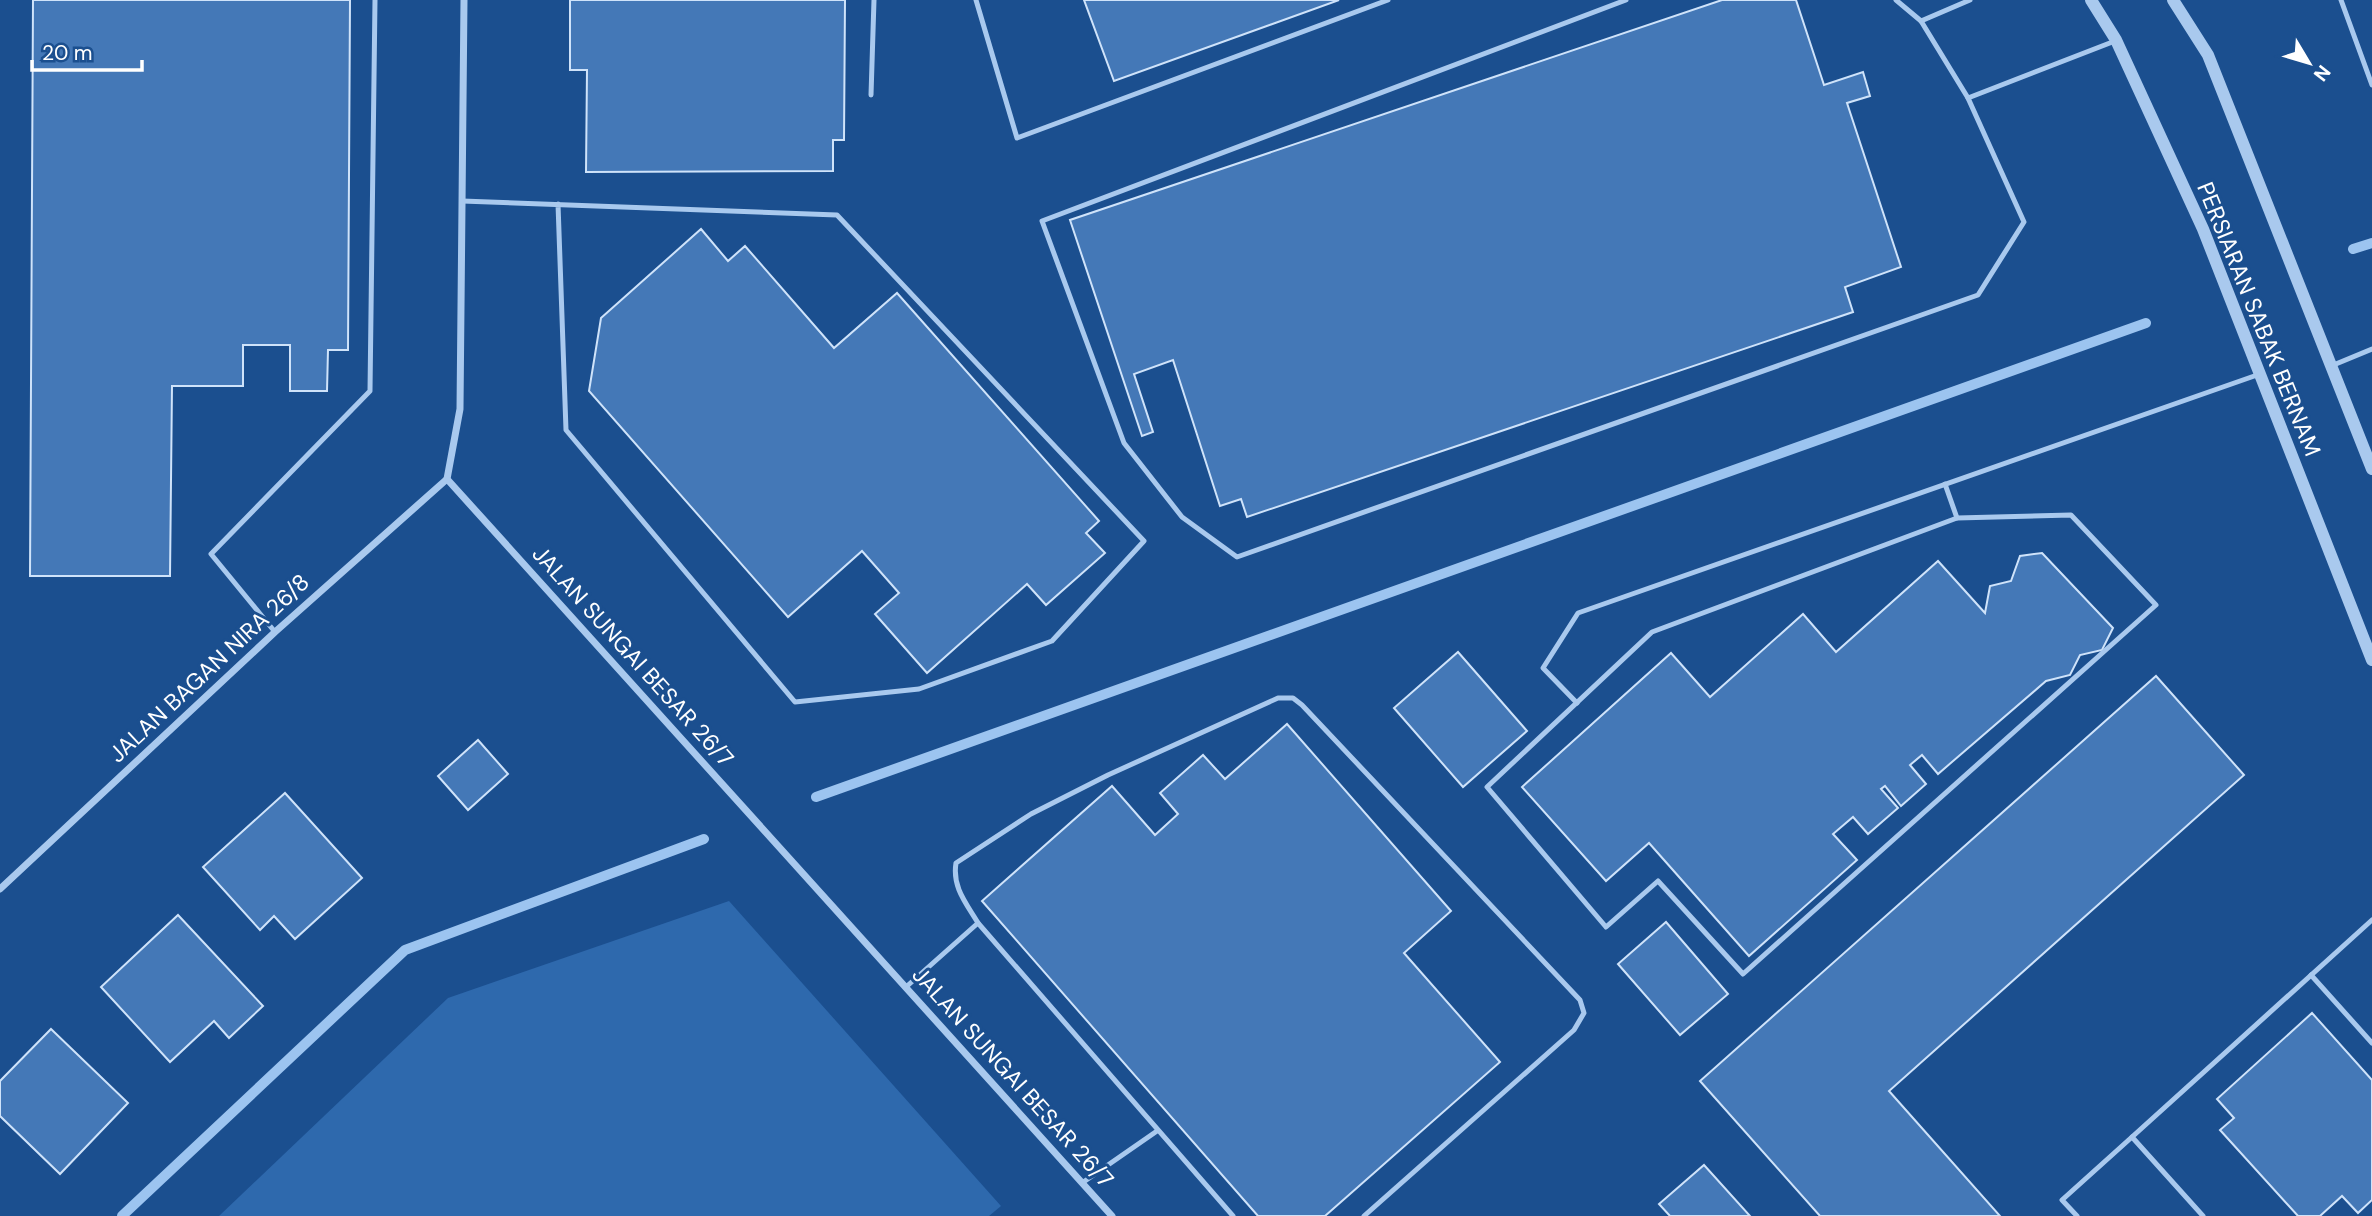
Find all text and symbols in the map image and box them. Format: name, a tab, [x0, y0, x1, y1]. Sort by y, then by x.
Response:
scale bar	[32, 28, 142, 72]
north arrow	[2274, 28, 2344, 98]
text: 20 m	[42, 39, 93, 67]
text: N	[2308, 60, 2336, 86]
street label: PERSIARAN SABAK BERNAM	[2190, 178, 2328, 460]
street label: JALAN SUNGAI BESAR 26/7	[526, 539, 740, 773]
street label: JALAN BAGAN NIRA 26/8	[102, 567, 316, 769]
street label: JALAN SUNGAI BESAR 26/7	[906, 960, 1120, 1194]

